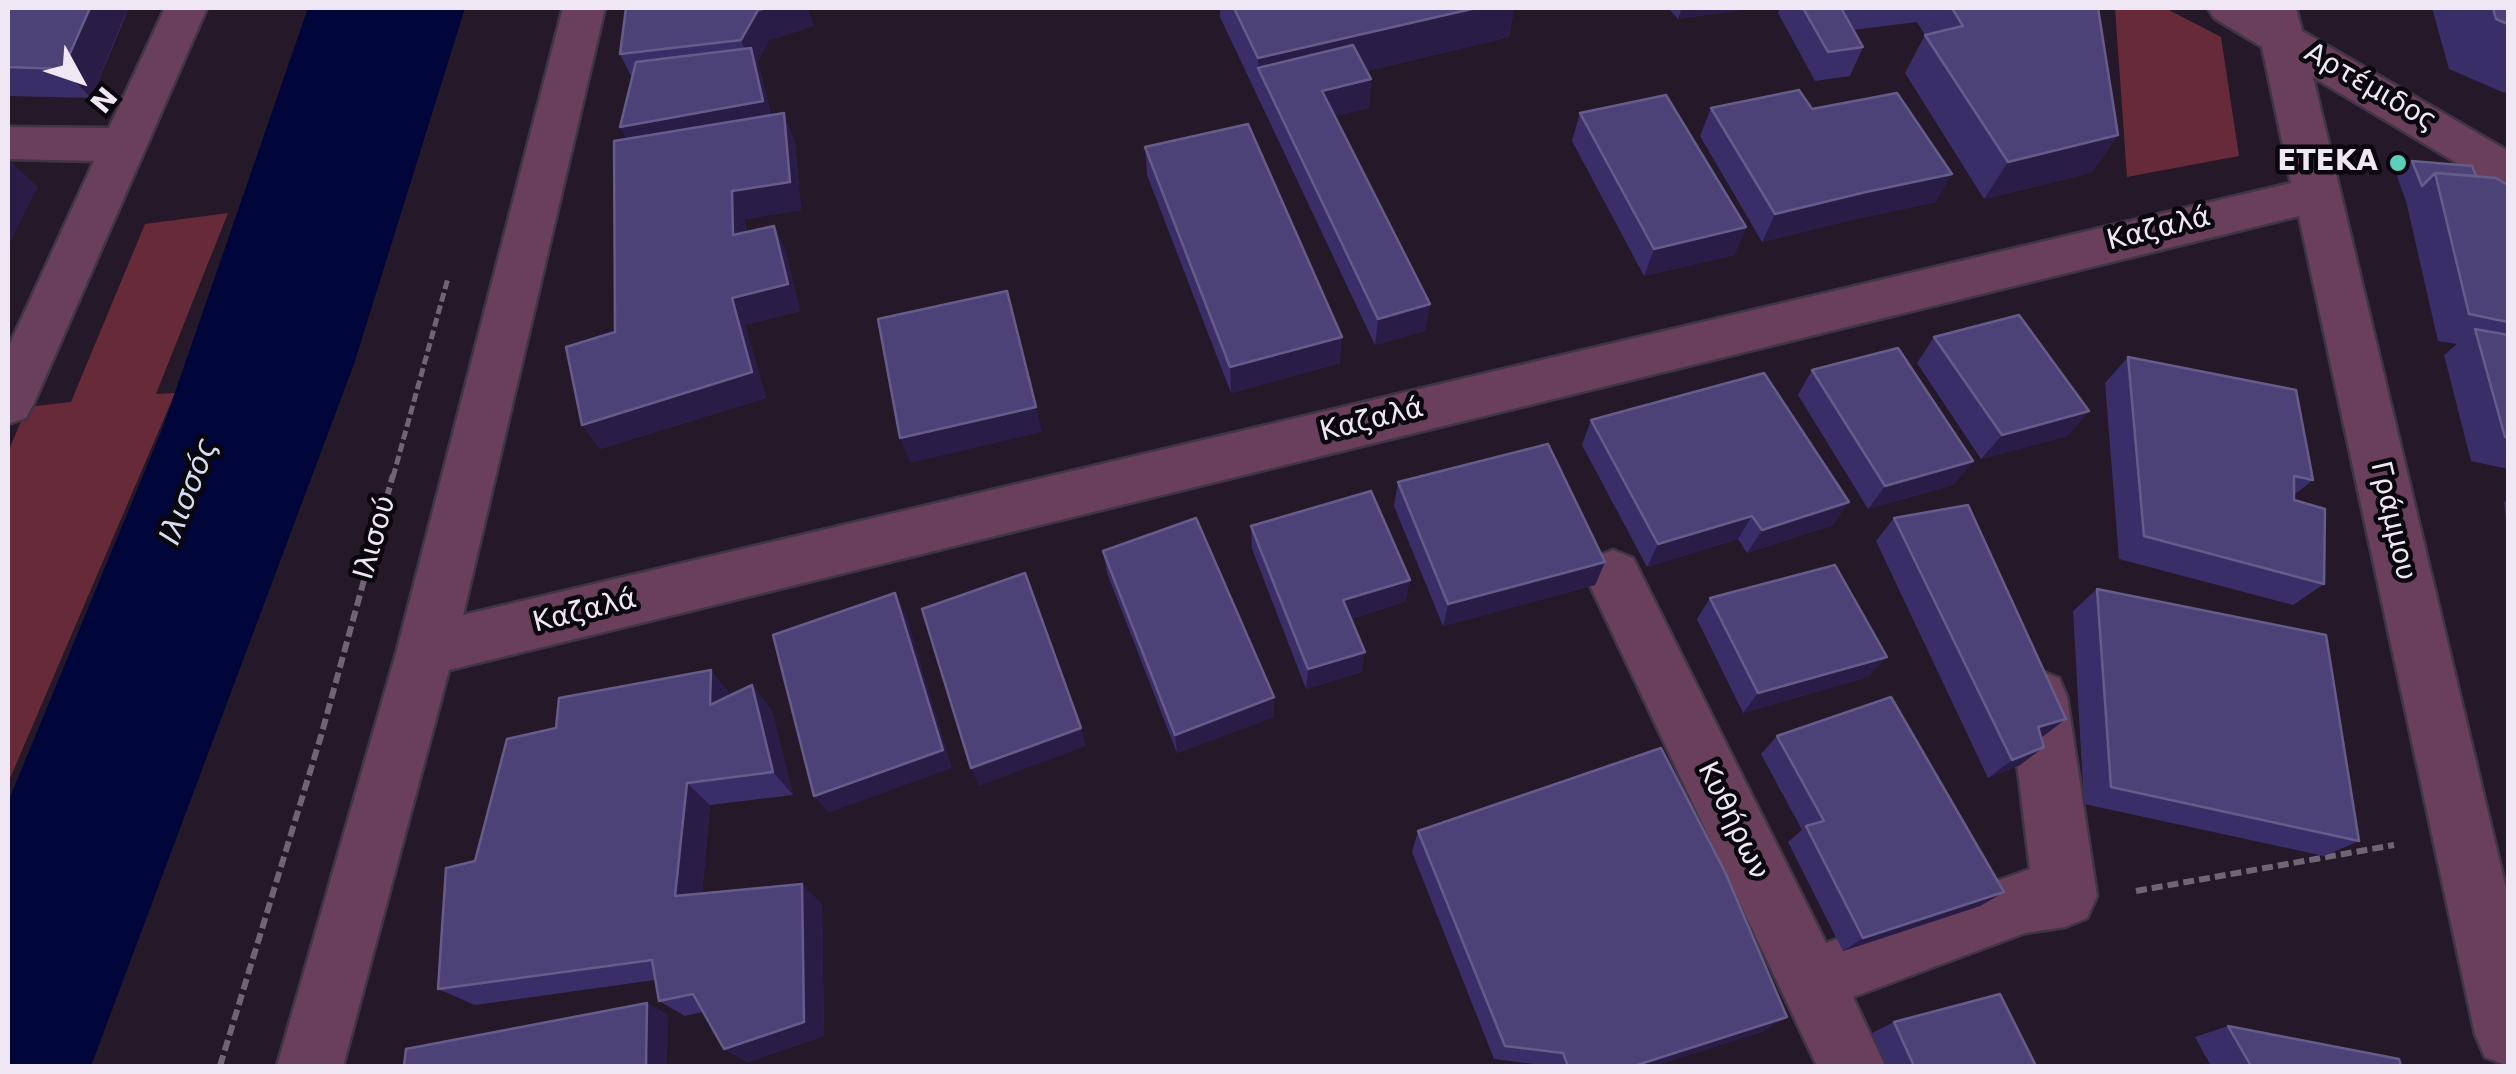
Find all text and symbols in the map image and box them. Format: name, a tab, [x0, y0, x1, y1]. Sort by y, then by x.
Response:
north arrow	[30, 30, 130, 130]
street label: Αρτέμιδος	[2298, 37, 2442, 139]
text: N	[83, 80, 124, 119]
place label: ΕΤΕΚΑ	[2277, 146, 2378, 180]
marker: ΕΤΕΚΑ	[2387, 152, 2409, 174]
street label: Καζαλά	[2104, 201, 2214, 259]
street label: Καζαλά	[1317, 392, 1427, 450]
water label: Ιλισσός	[153, 434, 227, 550]
street label: Γράμμου	[2362, 458, 2422, 584]
street label: Ιλισού	[348, 492, 404, 584]
street label: Καζαλά	[530, 583, 640, 641]
street label: Κυθήρων	[1689, 757, 1775, 885]

